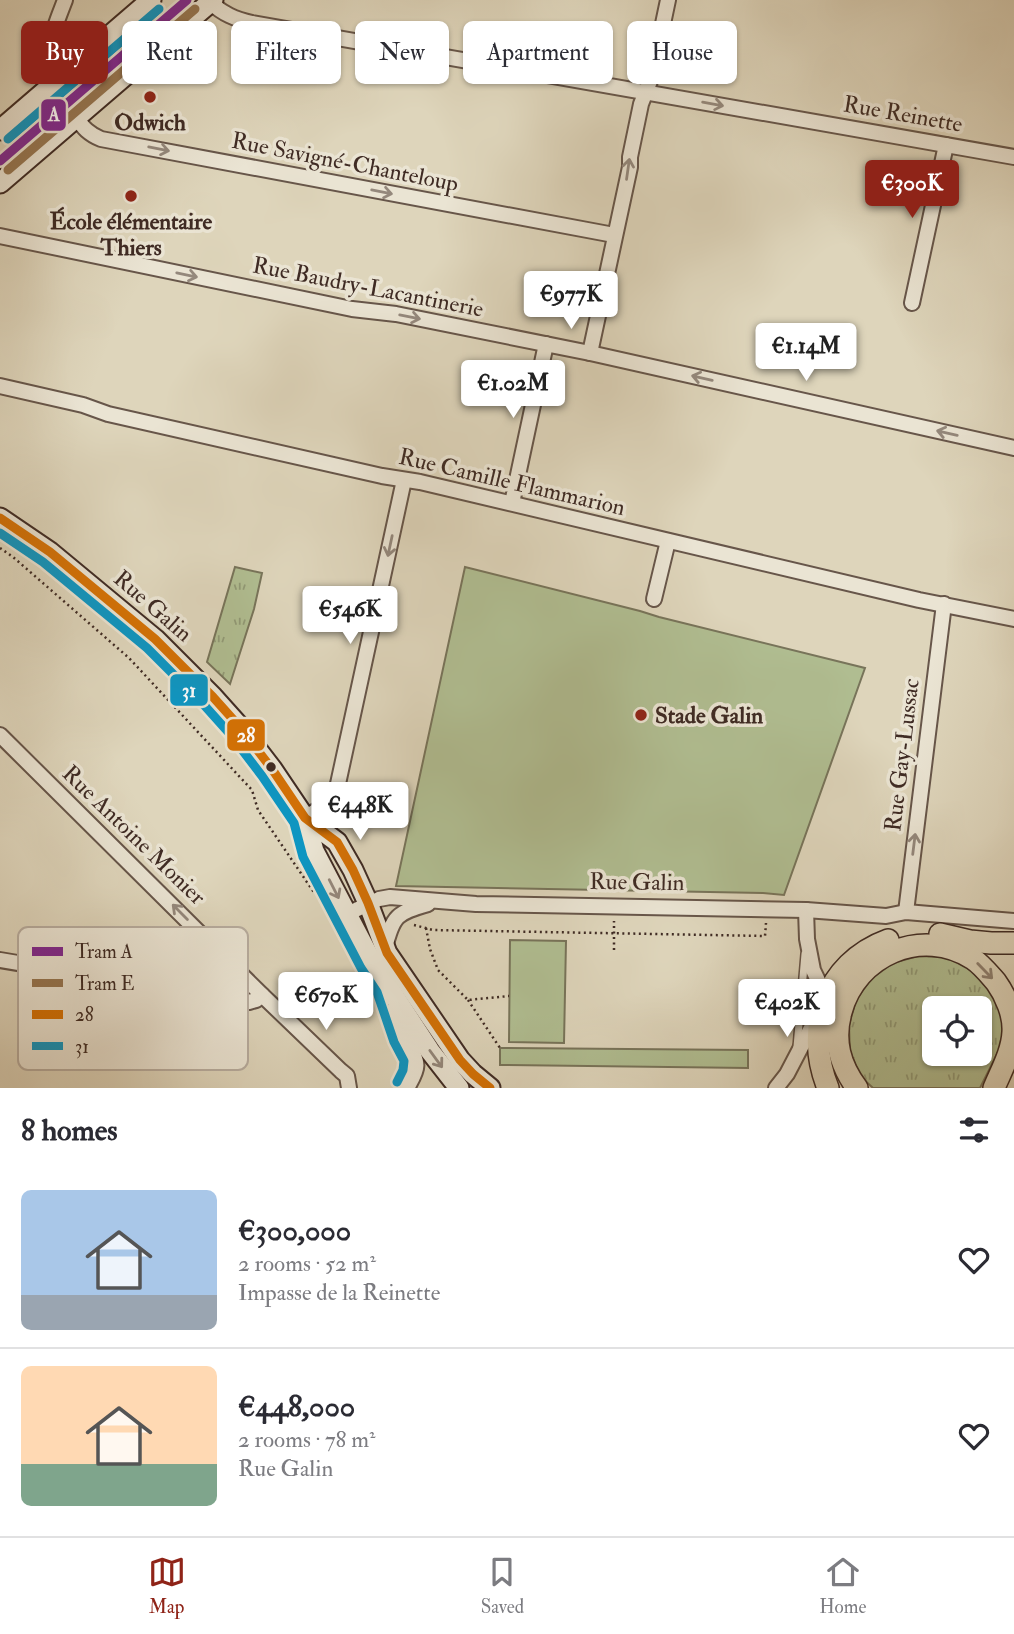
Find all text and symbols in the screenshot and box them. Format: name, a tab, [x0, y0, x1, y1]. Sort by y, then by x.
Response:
chip: Buy	[21, 21, 108, 84]
chip: Rent	[122, 21, 217, 84]
chip: Filters	[231, 21, 341, 84]
chip: New	[355, 21, 449, 84]
chip: Apartment	[463, 21, 613, 84]
chip: House	[627, 21, 737, 84]
marker: Odwich	[142, 89, 158, 105]
street label: Rue Reinette	[841, 89, 965, 139]
line badge: A	[40, 98, 67, 132]
one-way arrow	[701, 98, 724, 111]
text: A	[47, 103, 61, 127]
place label: Odwich	[114, 108, 186, 137]
street label: Rue Savigné-Chanteloup	[229, 126, 461, 199]
one-way arrow	[147, 143, 170, 157]
one-way arrow	[622, 158, 635, 181]
pin: €300K	[863, 160, 961, 220]
text: €300K	[881, 168, 943, 197]
one-way arrow	[371, 185, 393, 199]
marker: École élémentaire Thiers	[123, 188, 139, 204]
place label: École élémentaire Thiers	[50, 206, 213, 262]
street label: Rue Baudry-Lacantinerie	[250, 250, 486, 324]
one-way arrow	[175, 269, 198, 282]
pin: €977K	[522, 272, 620, 331]
text: €977K	[540, 279, 602, 308]
one-way arrow	[398, 310, 421, 324]
pin: €1.14M	[749, 324, 863, 383]
text: €1.14M	[772, 331, 841, 360]
pin: €1.02M	[456, 360, 570, 420]
text: €1.02M	[477, 368, 549, 397]
one-way arrow	[691, 370, 713, 383]
one-way arrow	[936, 426, 959, 439]
street label: Rue Camille Flammarion	[396, 442, 628, 522]
one-way arrow	[383, 534, 396, 557]
street label: Rue Galin	[108, 564, 199, 648]
pin: €546K	[301, 586, 399, 646]
text: €546K	[318, 594, 382, 623]
line badge: 31	[169, 673, 209, 707]
street label: Rue Gay-Lussac	[878, 677, 926, 833]
text: 31	[182, 679, 196, 703]
place label: Stade Galin	[655, 701, 763, 730]
marker: Stade Galin	[633, 707, 649, 723]
line badge: 28	[226, 718, 266, 752]
text: 28	[237, 724, 255, 748]
street label: Rue Antoine Monier	[56, 759, 212, 911]
unlabelled marker	[264, 760, 278, 774]
pin: €448K	[311, 782, 409, 842]
text: €448K	[327, 790, 393, 819]
one-way arrow	[907, 833, 920, 856]
street label: Rue Galin	[589, 867, 685, 897]
one-way arrow	[328, 878, 342, 899]
one-way arrow	[172, 903, 189, 920]
legend	[18, 927, 248, 1070]
text: Tram A	[75, 940, 133, 964]
one-way arrow	[977, 962, 994, 979]
text: Tram E	[75, 972, 135, 996]
pin: €670K	[277, 972, 375, 1032]
pin: €402K	[738, 979, 836, 1039]
text: €670K	[294, 980, 358, 1009]
text: €402K	[754, 987, 820, 1016]
map controls	[922, 996, 992, 1066]
button: locate	[922, 996, 992, 1066]
text: 28	[75, 1003, 94, 1027]
text: 31	[75, 1035, 89, 1059]
one-way arrow	[429, 1049, 443, 1068]
icon: filters	[955, 1111, 993, 1149]
text: 8 homes	[21, 1112, 118, 1149]
text: €300,000	[238, 1212, 351, 1249]
icon: home	[77, 1218, 161, 1302]
icon: heart	[955, 1241, 993, 1279]
text: 2 rooms · 52 m²	[238, 1249, 376, 1278]
text: Impasse de la Reinette	[238, 1278, 440, 1307]
text: €448,000	[238, 1388, 355, 1425]
icon: home	[77, 1394, 161, 1478]
icon: heart	[955, 1417, 993, 1455]
text: 2 rooms · 78 m²	[238, 1425, 376, 1454]
text: Rue Galin	[238, 1454, 333, 1483]
tab: Map	[148, 1553, 186, 1619]
tab: Saved	[481, 1553, 524, 1619]
tab: Home	[819, 1553, 866, 1619]

